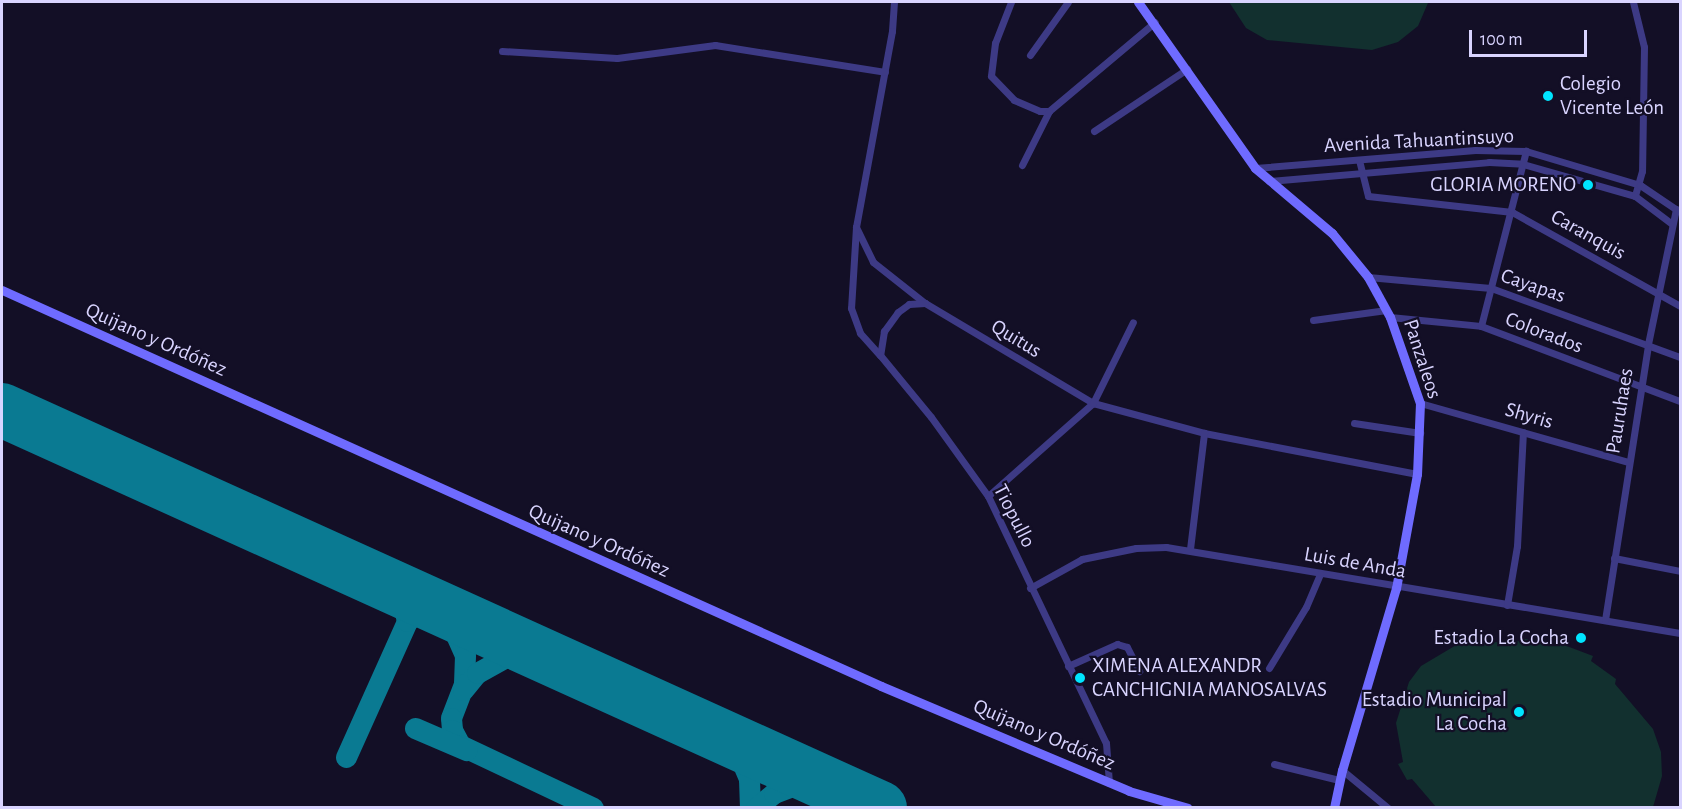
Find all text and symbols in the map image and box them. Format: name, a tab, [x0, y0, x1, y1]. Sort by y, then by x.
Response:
scale bar	[1472, 18, 1590, 56]
text: 100 m	[1480, 31, 1523, 49]
place label: Colegio Vicente León	[1560, 71, 1664, 121]
marker: Colegio Vicente León	[1541, 89, 1555, 103]
street label: Avenida Tahuantinsuyo	[1323, 123, 1515, 159]
place label: GLORIA MORENO	[1430, 172, 1576, 198]
marker: GLORIA MORENO	[1581, 178, 1595, 192]
street label: Caranquis	[1546, 204, 1630, 266]
street label: Cayapas	[1497, 263, 1569, 309]
street label: Quijano y Ordóñez	[82, 298, 230, 382]
street label: Colorados	[1502, 307, 1586, 359]
street label: Quitus	[986, 314, 1046, 364]
street label: Panzaleos	[1397, 316, 1447, 402]
street label: Pauruhaes	[1601, 366, 1639, 456]
street label: Shyris	[1502, 397, 1556, 435]
street label: Tiopullo	[987, 480, 1041, 552]
street label: Quijano y Ordóñez	[525, 499, 673, 583]
street label: Luis de Anda	[1302, 542, 1408, 584]
place label: Estadio La Cocha	[1434, 625, 1569, 651]
marker: Estadio La Cocha	[1574, 631, 1588, 645]
place label: XIMENA ALEXANDR CANCHIGNIA MANOSALVAS	[1092, 653, 1327, 703]
marker: XIMENA ALEXANDR CANCHIGNIA MANOSALVAS	[1073, 671, 1087, 685]
place label: Estadio Municipal La Cocha	[1362, 687, 1507, 737]
street label: Quijano y Ordóñez	[969, 694, 1119, 776]
marker: Estadio Municipal La Cocha	[1512, 705, 1526, 719]

